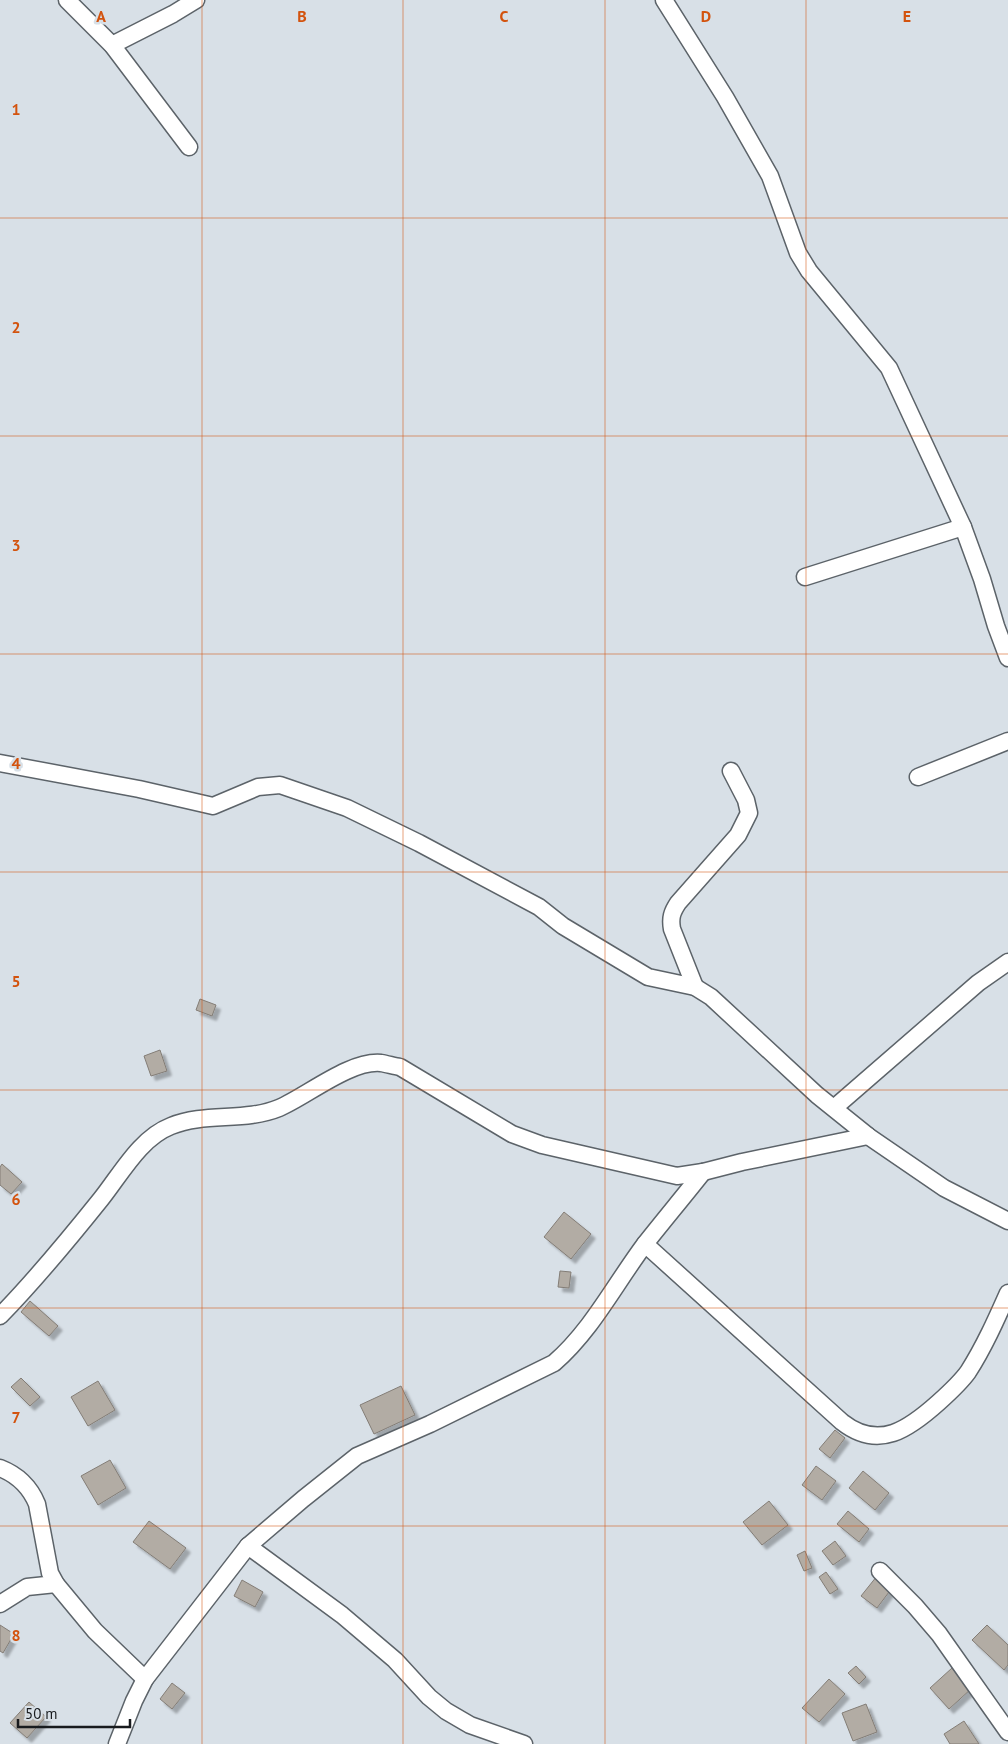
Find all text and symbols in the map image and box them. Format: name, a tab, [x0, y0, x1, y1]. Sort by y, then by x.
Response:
text: A	[96, 6, 106, 26]
text: B	[297, 6, 307, 26]
text: C	[500, 6, 509, 26]
text: D	[701, 6, 711, 26]
text: E	[903, 6, 911, 26]
text: 1	[11, 99, 21, 119]
text: 2	[11, 317, 21, 337]
text: 3	[11, 535, 21, 555]
text: 4	[11, 753, 21, 773]
text: 5	[11, 971, 21, 991]
text: 6	[11, 1189, 21, 1209]
text: 7	[11, 1407, 21, 1427]
text: 8	[11, 1625, 21, 1645]
scale bar	[18, 1696, 130, 1728]
text: 50 m	[25, 1704, 58, 1723]

